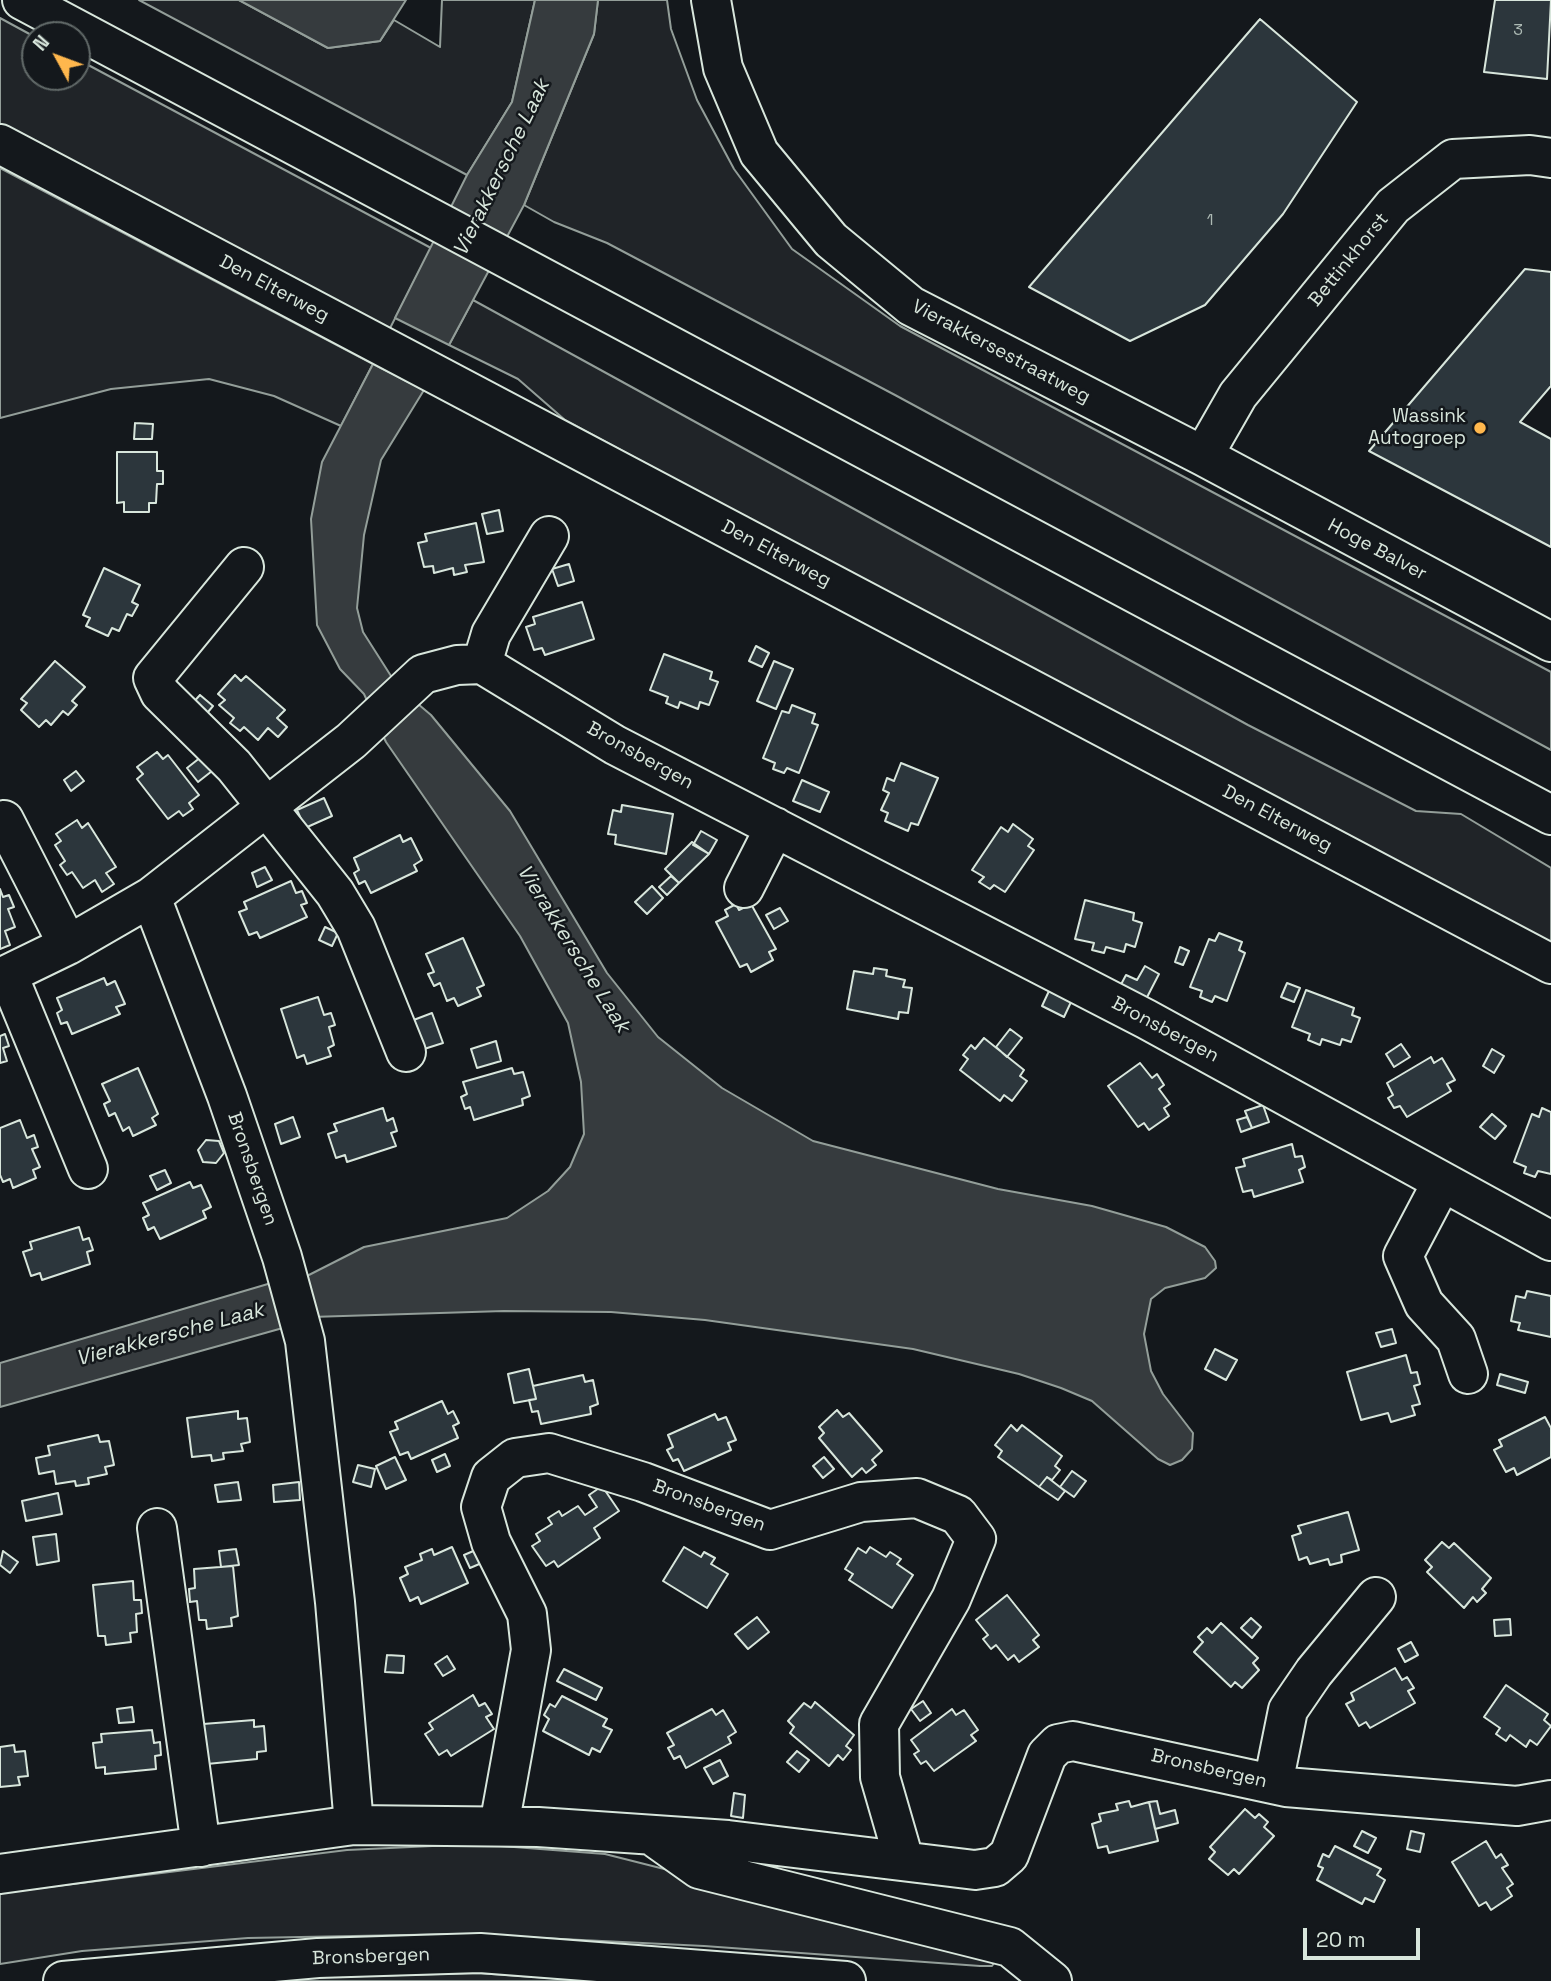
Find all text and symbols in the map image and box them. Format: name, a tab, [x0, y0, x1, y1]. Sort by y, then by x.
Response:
north arrow	[21, 21, 91, 91]
house number: 3	[1513, 21, 1523, 41]
text: N	[28, 30, 55, 56]
water label: Vierakkersche Laak	[448, 75, 556, 261]
street label: Bettinkhorst	[1304, 208, 1394, 312]
house number: 1	[1207, 211, 1213, 231]
street label: Den Elterweg	[215, 251, 333, 327]
street label: Vierakkersestraatweg	[908, 295, 1094, 409]
place label: Wassink Autogroep	[1368, 406, 1466, 450]
marker: Wassink Autogroep	[1472, 420, 1488, 436]
street label: Hoge Balver	[1324, 514, 1430, 586]
street label: Den Elterweg	[717, 516, 835, 592]
street label: Bronsbergen	[583, 717, 697, 795]
street label: Den Elterweg	[1218, 781, 1336, 857]
water label: Vierakkersche Laak	[511, 860, 635, 1038]
street label: Bronsbergen	[1107, 992, 1223, 1068]
street label: Bronsbergen	[222, 1109, 282, 1229]
water label: Vierakkersche Laak	[73, 1298, 267, 1372]
street label: Bronsbergen	[650, 1475, 768, 1537]
street label: Bronsbergen	[1149, 1745, 1269, 1793]
scale bar	[1306, 1914, 1423, 1958]
text: 20 m	[1316, 1926, 1366, 1953]
street label: Bronsbergen	[312, 1944, 430, 1970]

